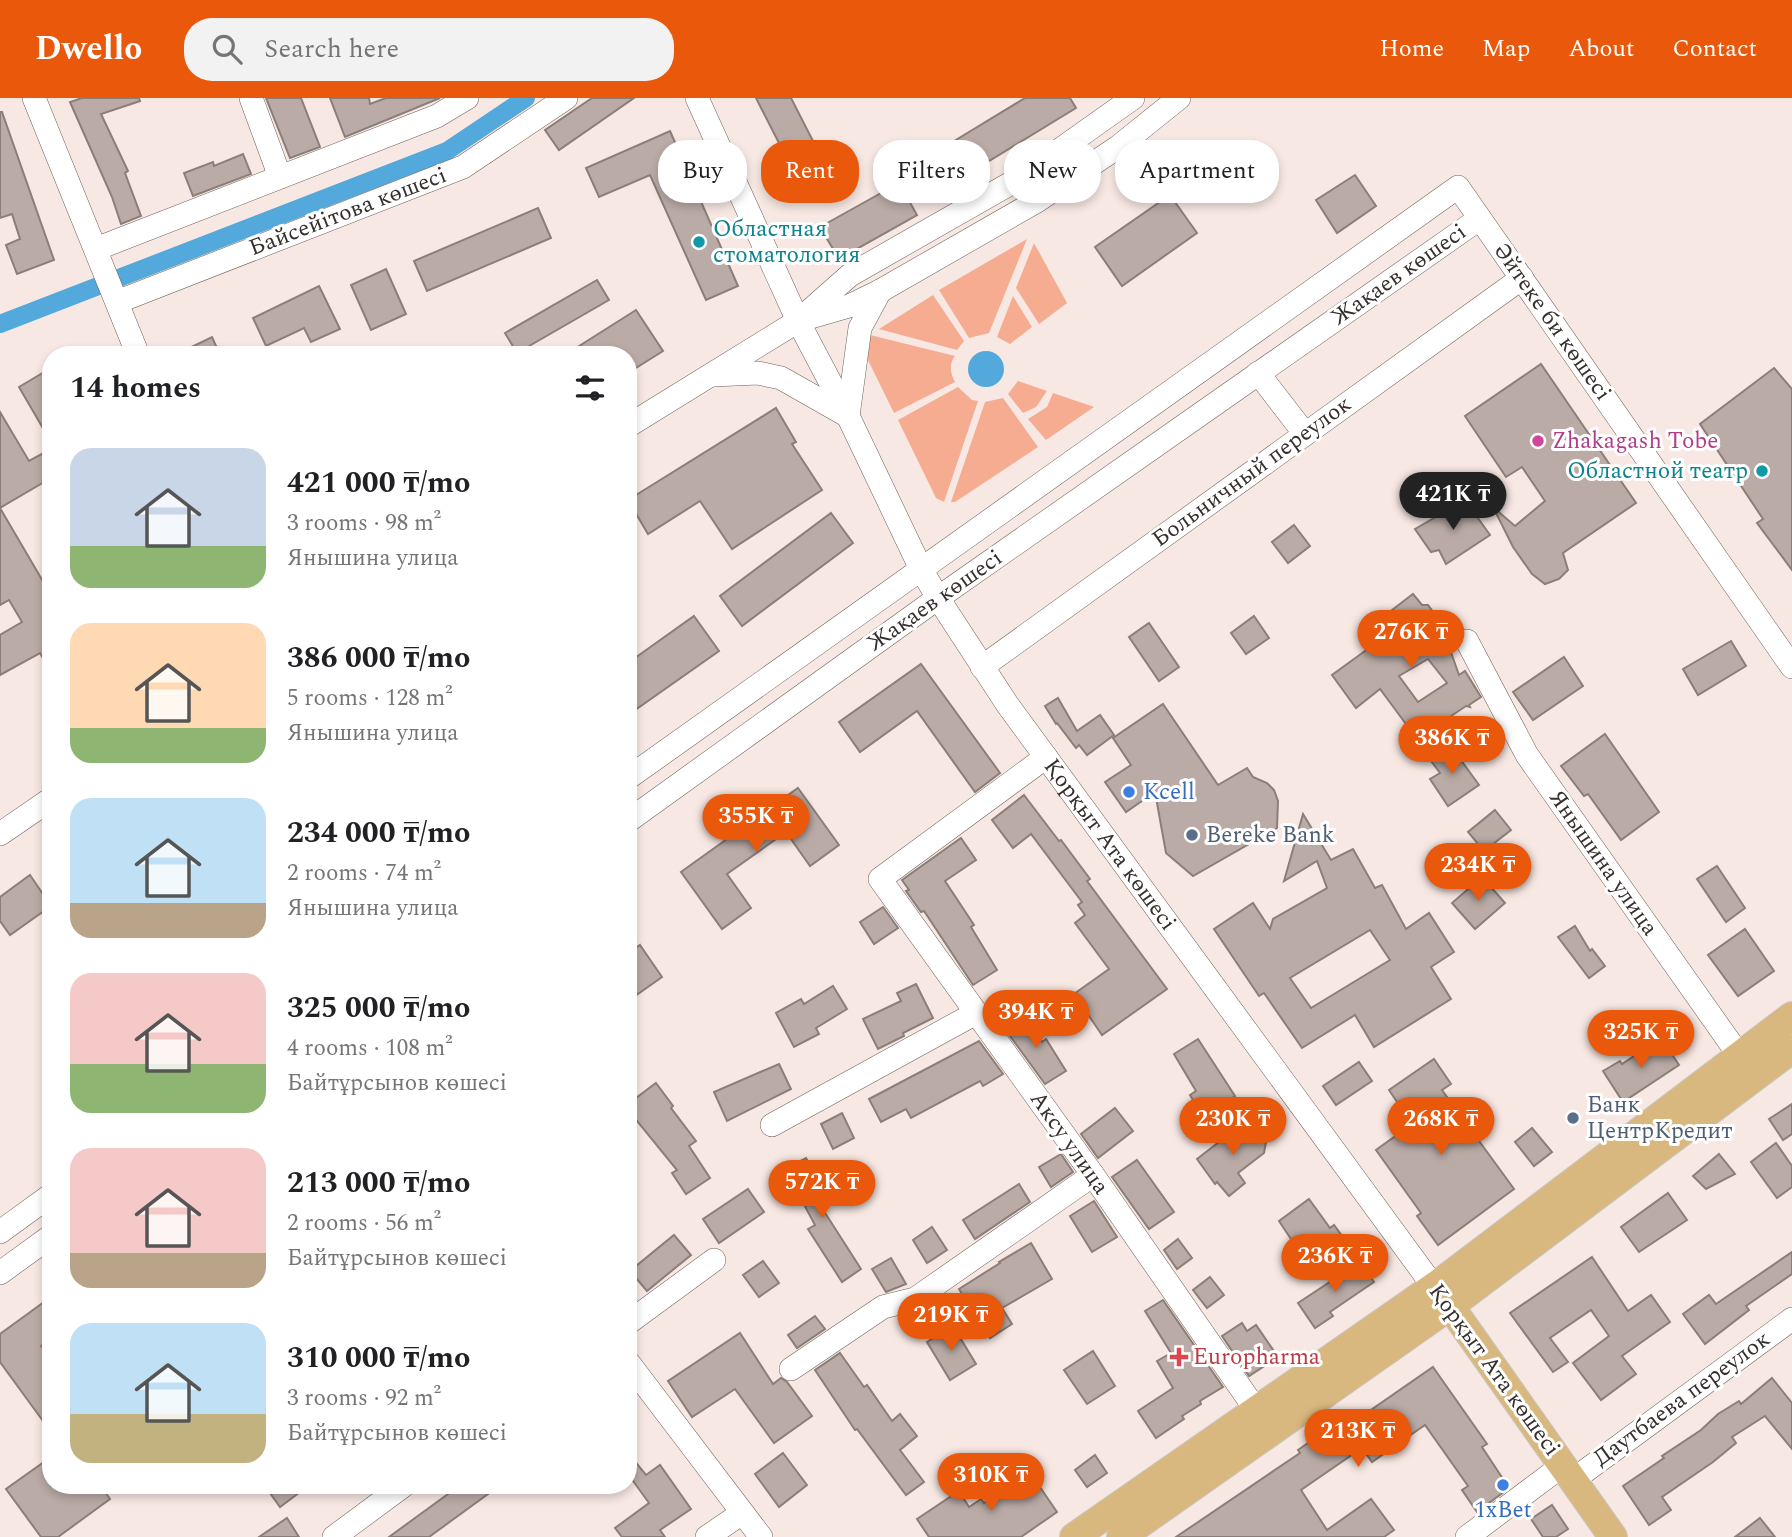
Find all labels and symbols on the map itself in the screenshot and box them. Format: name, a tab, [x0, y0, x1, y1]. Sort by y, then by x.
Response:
street label: Байсейітова көшесі	[244, 158, 452, 266]
place label: Областная стоматология	[713, 212, 860, 273]
street label: Жақаев көшесі	[1324, 215, 1474, 335]
marker: Областная стоматология	[691, 234, 707, 250]
street label: Әйтеке би көшесі	[1484, 236, 1620, 408]
street label: Больничный переулок	[1145, 387, 1359, 556]
place label: Zhakagash Tobe	[1552, 424, 1718, 459]
marker: Zhakagash Tobe	[1530, 433, 1546, 449]
place label: Областной театр	[1567, 454, 1748, 489]
marker: Областной театр	[1754, 463, 1770, 479]
pin: 421K ₸	[1396, 472, 1510, 532]
street label: Жақаев көшесі	[860, 541, 1010, 661]
pin: 276K ₸	[1354, 610, 1468, 670]
pin: 386K ₸	[1395, 716, 1509, 776]
street label: Қорқыт Ата көшесі	[1035, 751, 1185, 938]
place label: Kcell	[1143, 775, 1195, 810]
street label: Янышина улица	[1539, 783, 1667, 943]
marker: Kcell	[1121, 784, 1137, 800]
pin: 355K ₸	[699, 794, 813, 854]
place label: Bereke Bank	[1206, 818, 1335, 853]
marker: Bereke Bank	[1184, 827, 1200, 843]
pin: 234K ₸	[1421, 844, 1535, 903]
pin: 394K ₸	[979, 990, 1093, 1050]
pin: 325K ₸	[1584, 1010, 1698, 1070]
street label: Аксу улица	[1020, 1084, 1118, 1202]
place label: Банк ЦентрКредит	[1587, 1088, 1733, 1149]
pin: 230K ₸	[1176, 1098, 1290, 1157]
pin: 268K ₸	[1384, 1098, 1498, 1157]
marker: Банк ЦентрКредит	[1565, 1110, 1581, 1126]
pin: 572K ₸	[765, 1160, 879, 1220]
pin: 236K ₸	[1278, 1234, 1392, 1294]
street label: Қорқыт Ата көшесі	[1419, 1276, 1569, 1464]
pin: 219K ₸	[894, 1294, 1008, 1353]
street label: Даутбаева переулок	[1586, 1323, 1778, 1475]
place label: Europharma	[1193, 1340, 1320, 1375]
marker: Europharma	[1171, 1349, 1187, 1365]
pin: 213K ₸	[1301, 1410, 1415, 1469]
pin: 310K ₸	[934, 1454, 1048, 1513]
marker: 1xBet	[1495, 1477, 1511, 1493]
place label: 1xBet	[1474, 1493, 1532, 1528]

